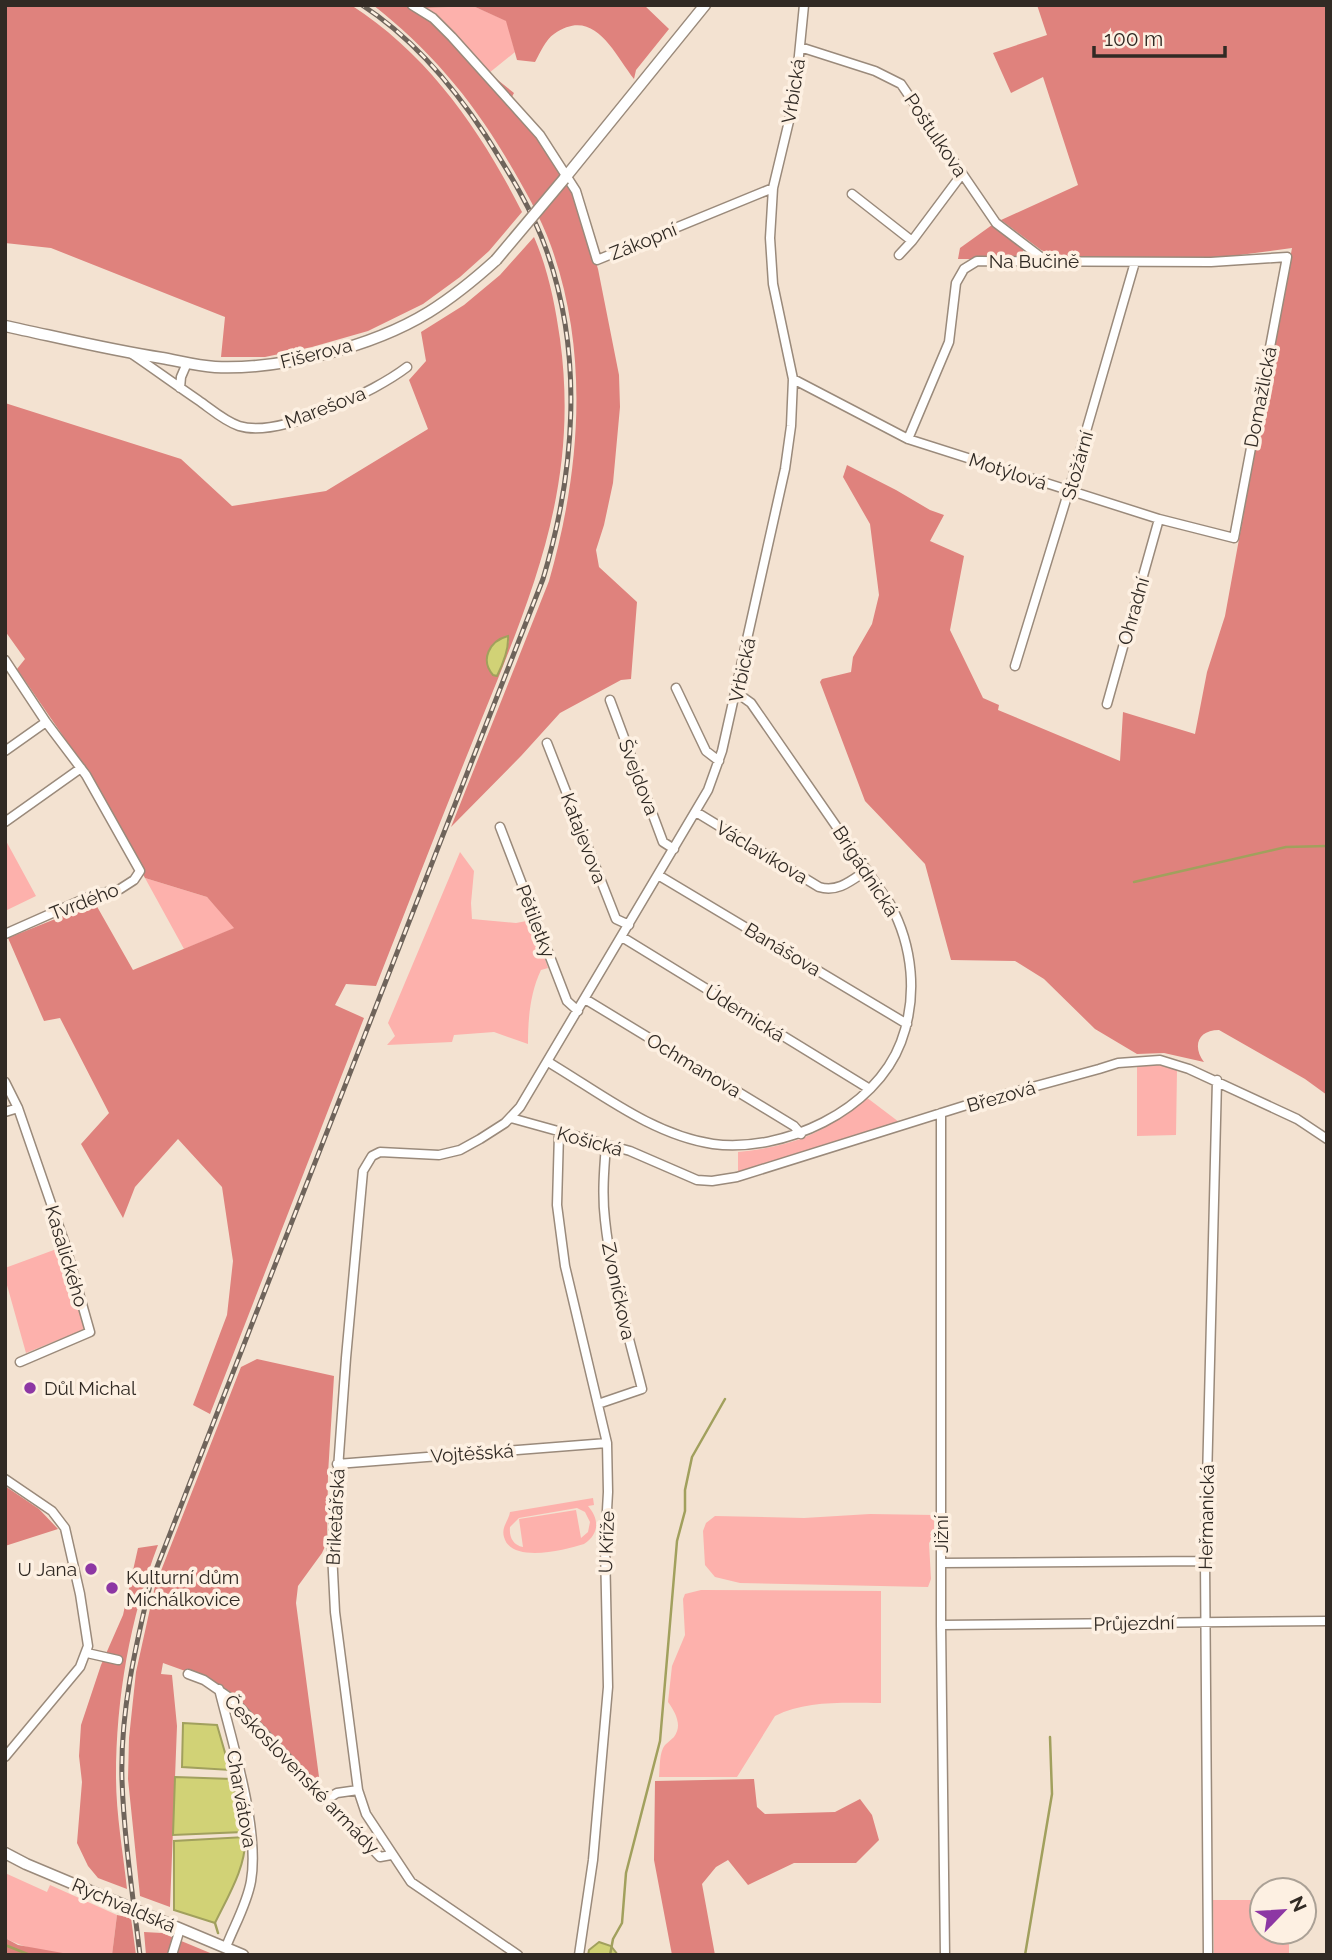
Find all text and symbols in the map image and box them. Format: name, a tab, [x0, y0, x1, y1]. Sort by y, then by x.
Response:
scale bar	[1094, 14, 1225, 58]
text: 100 m	[1104, 26, 1163, 51]
street label: Vrbická	[777, 57, 809, 125]
street label: Poštulkova	[900, 89, 972, 181]
street label: Zákopní	[606, 217, 680, 264]
street label: Na Bučině	[989, 250, 1079, 272]
street label: Fišerova	[278, 333, 354, 373]
street label: Domažlická	[1239, 345, 1281, 449]
street label: Marešova	[281, 382, 369, 432]
street label: Stožární	[1057, 427, 1097, 502]
street label: Motýlová	[966, 448, 1050, 494]
street label: Ohradní	[1113, 574, 1153, 647]
street label: Vrbická	[724, 636, 760, 704]
street label: Švejdova	[614, 736, 664, 818]
street label: Katajevova	[557, 790, 611, 886]
street label: Václavíkova	[712, 816, 812, 888]
street label: Brigádnická	[829, 822, 903, 920]
street label: Tvrdého	[46, 878, 122, 924]
street label: Pětiletky	[512, 882, 560, 960]
street label: Banášova	[741, 918, 825, 980]
street label: Údernická	[701, 980, 789, 1046]
street label: Ochmanova	[643, 1028, 745, 1102]
street label: Březová	[964, 1076, 1038, 1116]
street label: Košická	[555, 1122, 625, 1160]
street label: Kasalického	[41, 1203, 93, 1309]
street label: Zvoníčkova	[598, 1240, 640, 1342]
place label: Důl Michal	[44, 1377, 137, 1399]
marker: Důl Michal	[22, 1380, 38, 1396]
street label: Vojtěšská	[430, 1439, 514, 1467]
street label: Heřmanická	[1194, 1464, 1218, 1570]
street label: Briketářská	[321, 1468, 349, 1566]
street label: U Kříže	[594, 1510, 618, 1574]
street label: Jižní	[930, 1514, 952, 1553]
place label: U Jana	[18, 1558, 77, 1580]
marker: U Jana	[83, 1561, 99, 1577]
place label: Kulturní dům Michálkovice	[126, 1566, 240, 1610]
marker: Kulturní dům Michálkovice	[104, 1580, 120, 1596]
street label: Průjezdní	[1093, 1611, 1176, 1635]
street label: Československé armády	[220, 1690, 384, 1858]
street label: Charvátova	[223, 1748, 261, 1850]
street label: Rychvaldská	[69, 1873, 179, 1937]
north arrow	[1248, 1876, 1318, 1946]
text: N	[1285, 1893, 1311, 1915]

